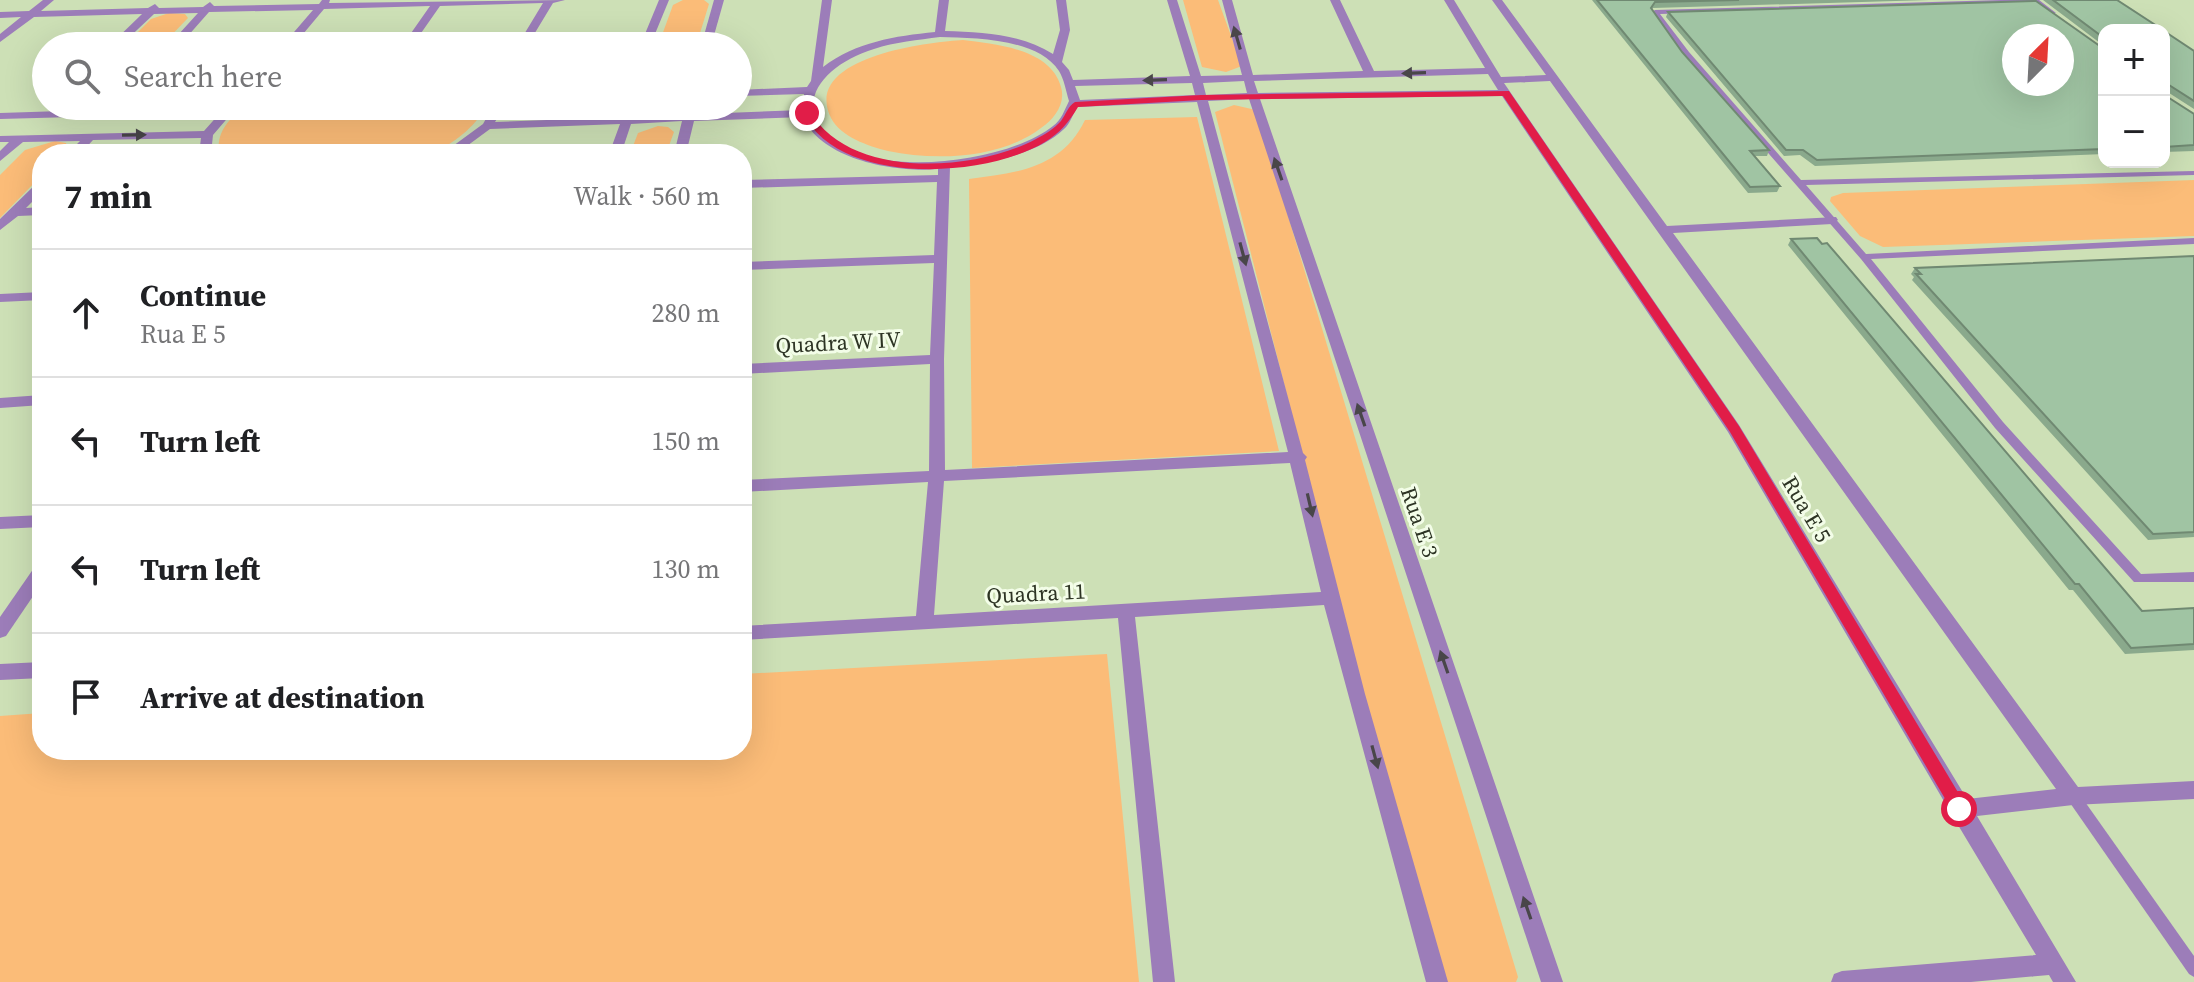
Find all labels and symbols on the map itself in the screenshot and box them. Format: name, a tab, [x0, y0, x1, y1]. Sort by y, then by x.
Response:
north arrow	[2002, 24, 2074, 96]
one-way arrow	[1231, 26, 1243, 51]
one-way arrow	[1401, 67, 1426, 79]
one-way arrow	[1142, 73, 1167, 86]
route end	[789, 95, 825, 131]
one-way arrow	[122, 129, 147, 141]
one-way arrow	[1271, 157, 1283, 181]
one-way arrow	[1238, 241, 1250, 266]
street label: Quadra W IV	[775, 324, 901, 360]
one-way arrow	[1354, 403, 1366, 427]
street label: Rua E 5	[1775, 470, 1839, 548]
street label: Rua E 3	[1394, 483, 1446, 561]
one-way arrow	[1304, 493, 1317, 518]
street label: Quadra 11	[986, 575, 1086, 611]
one-way arrow	[1437, 649, 1449, 673]
one-way arrow	[1369, 745, 1382, 769]
route start	[1941, 791, 1977, 827]
one-way arrow	[1521, 896, 1533, 920]

